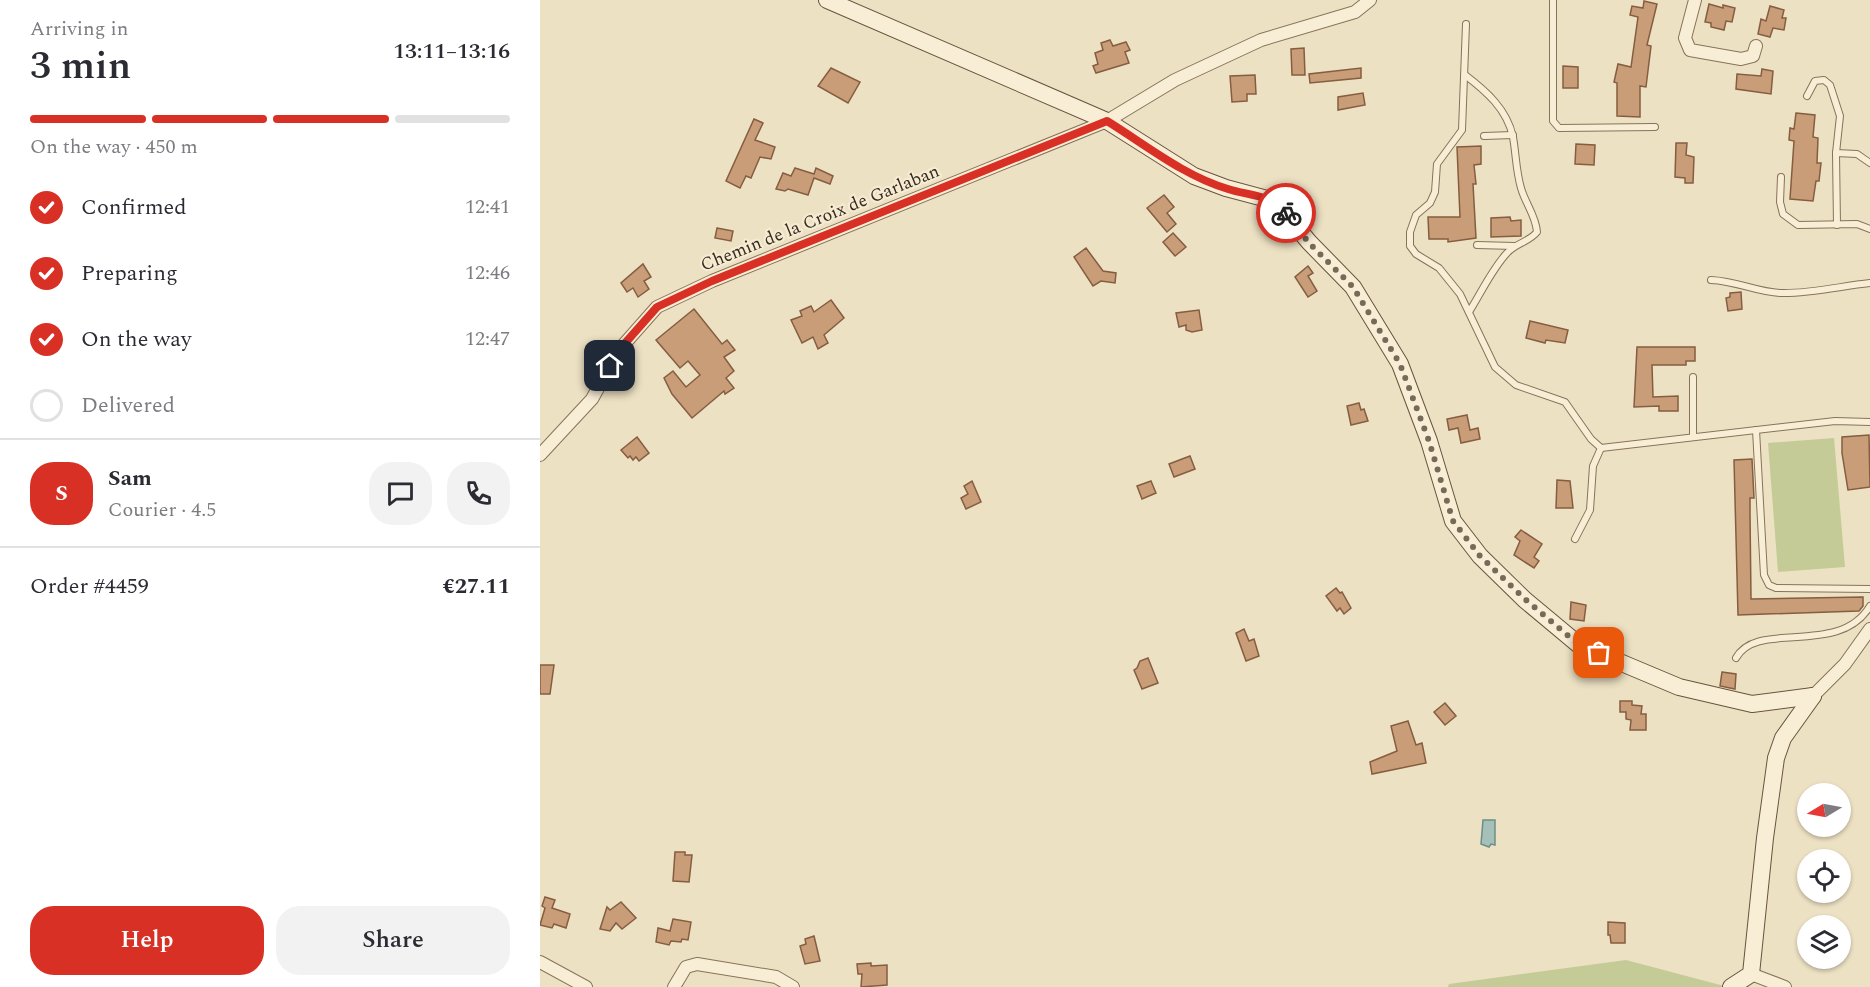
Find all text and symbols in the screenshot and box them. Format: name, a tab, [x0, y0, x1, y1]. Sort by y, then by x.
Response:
text: Arriving in	[30, 14, 128, 44]
text: 13:11–13:16	[393, 35, 510, 68]
text: 3 min	[30, 37, 131, 96]
text: On the way · 450 m	[30, 132, 198, 162]
street label: Chemin de la Croix de Garlaban	[696, 158, 944, 278]
courier	[1256, 183, 1316, 243]
icon: check	[30, 191, 63, 224]
text: Confirmed	[81, 191, 187, 224]
text: 12:41	[465, 192, 510, 222]
icon: bike	[1270, 197, 1303, 230]
icon: check	[30, 257, 63, 290]
text: Preparing	[81, 257, 178, 290]
text: 12:46	[465, 258, 510, 288]
icon: check	[30, 323, 63, 356]
text: On the way	[81, 323, 192, 356]
text: 12:47	[465, 324, 510, 354]
pin	[584, 340, 635, 391]
icon: home	[593, 349, 626, 382]
text: Delivered	[81, 389, 175, 422]
text: Sam	[108, 462, 152, 495]
button: chat	[369, 462, 432, 525]
button: phone	[447, 462, 510, 525]
text: S	[55, 477, 68, 510]
text: Courier · 4.5	[108, 495, 216, 525]
text: Order #4459	[30, 570, 149, 603]
text: €27.11	[442, 570, 510, 603]
pin	[1573, 627, 1624, 678]
icon: bag	[1582, 636, 1615, 669]
north arrow	[1797, 783, 1851, 837]
map controls	[1797, 783, 1851, 969]
button: locate	[1797, 849, 1851, 903]
button: Help	[30, 906, 264, 975]
button: Share	[276, 906, 510, 975]
button: layers	[1797, 915, 1851, 969]

